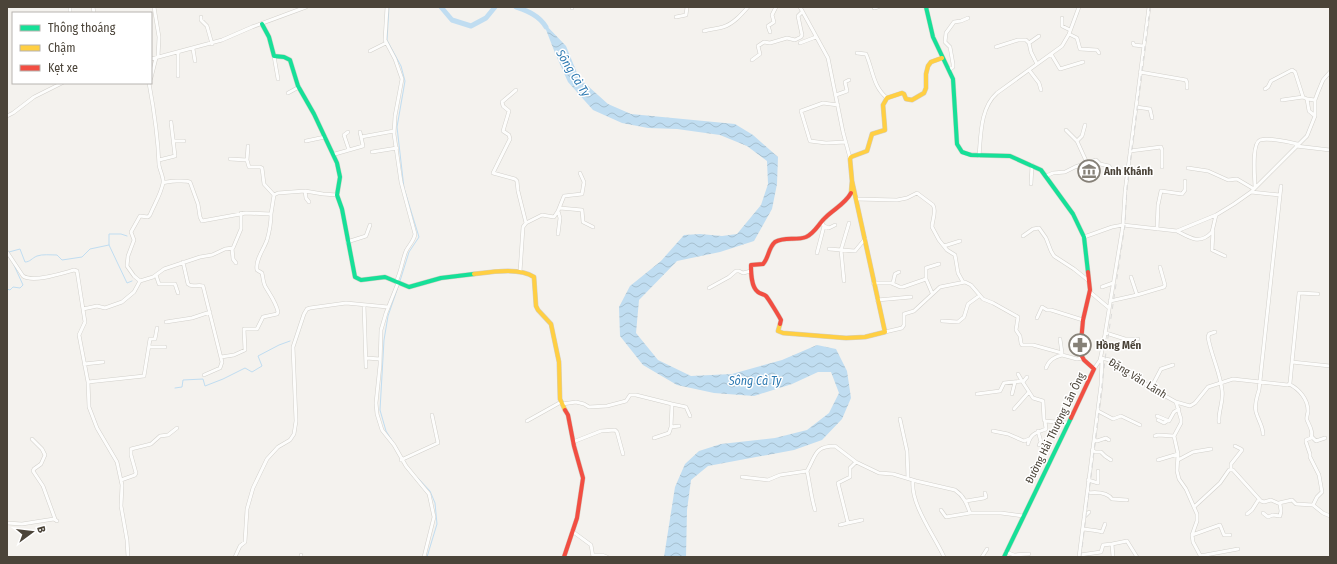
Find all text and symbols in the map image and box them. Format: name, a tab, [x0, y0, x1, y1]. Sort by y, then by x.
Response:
legend	[12, 12, 152, 84]
text: Thông thoáng	[48, 21, 116, 35]
text: Chậm	[48, 41, 75, 55]
water label: Sông Cà Ty	[553, 46, 593, 100]
text: Kẹt xe	[48, 61, 78, 75]
museum icon: Anh Khánh	[1076, 158, 1102, 184]
place label: Anh Khánh	[1103, 165, 1153, 178]
pharmacy icon: Hồng Mến	[1067, 332, 1093, 358]
place label: Hồng Mến	[1096, 339, 1142, 352]
street label: Đặng Văn Lãnh	[1106, 355, 1169, 401]
street label: Đường Hải Thượng Lãn Ông	[1022, 369, 1088, 486]
water label: Sông Cà Ty	[728, 374, 782, 388]
north arrow	[12, 512, 52, 552]
text: B	[34, 525, 48, 534]

